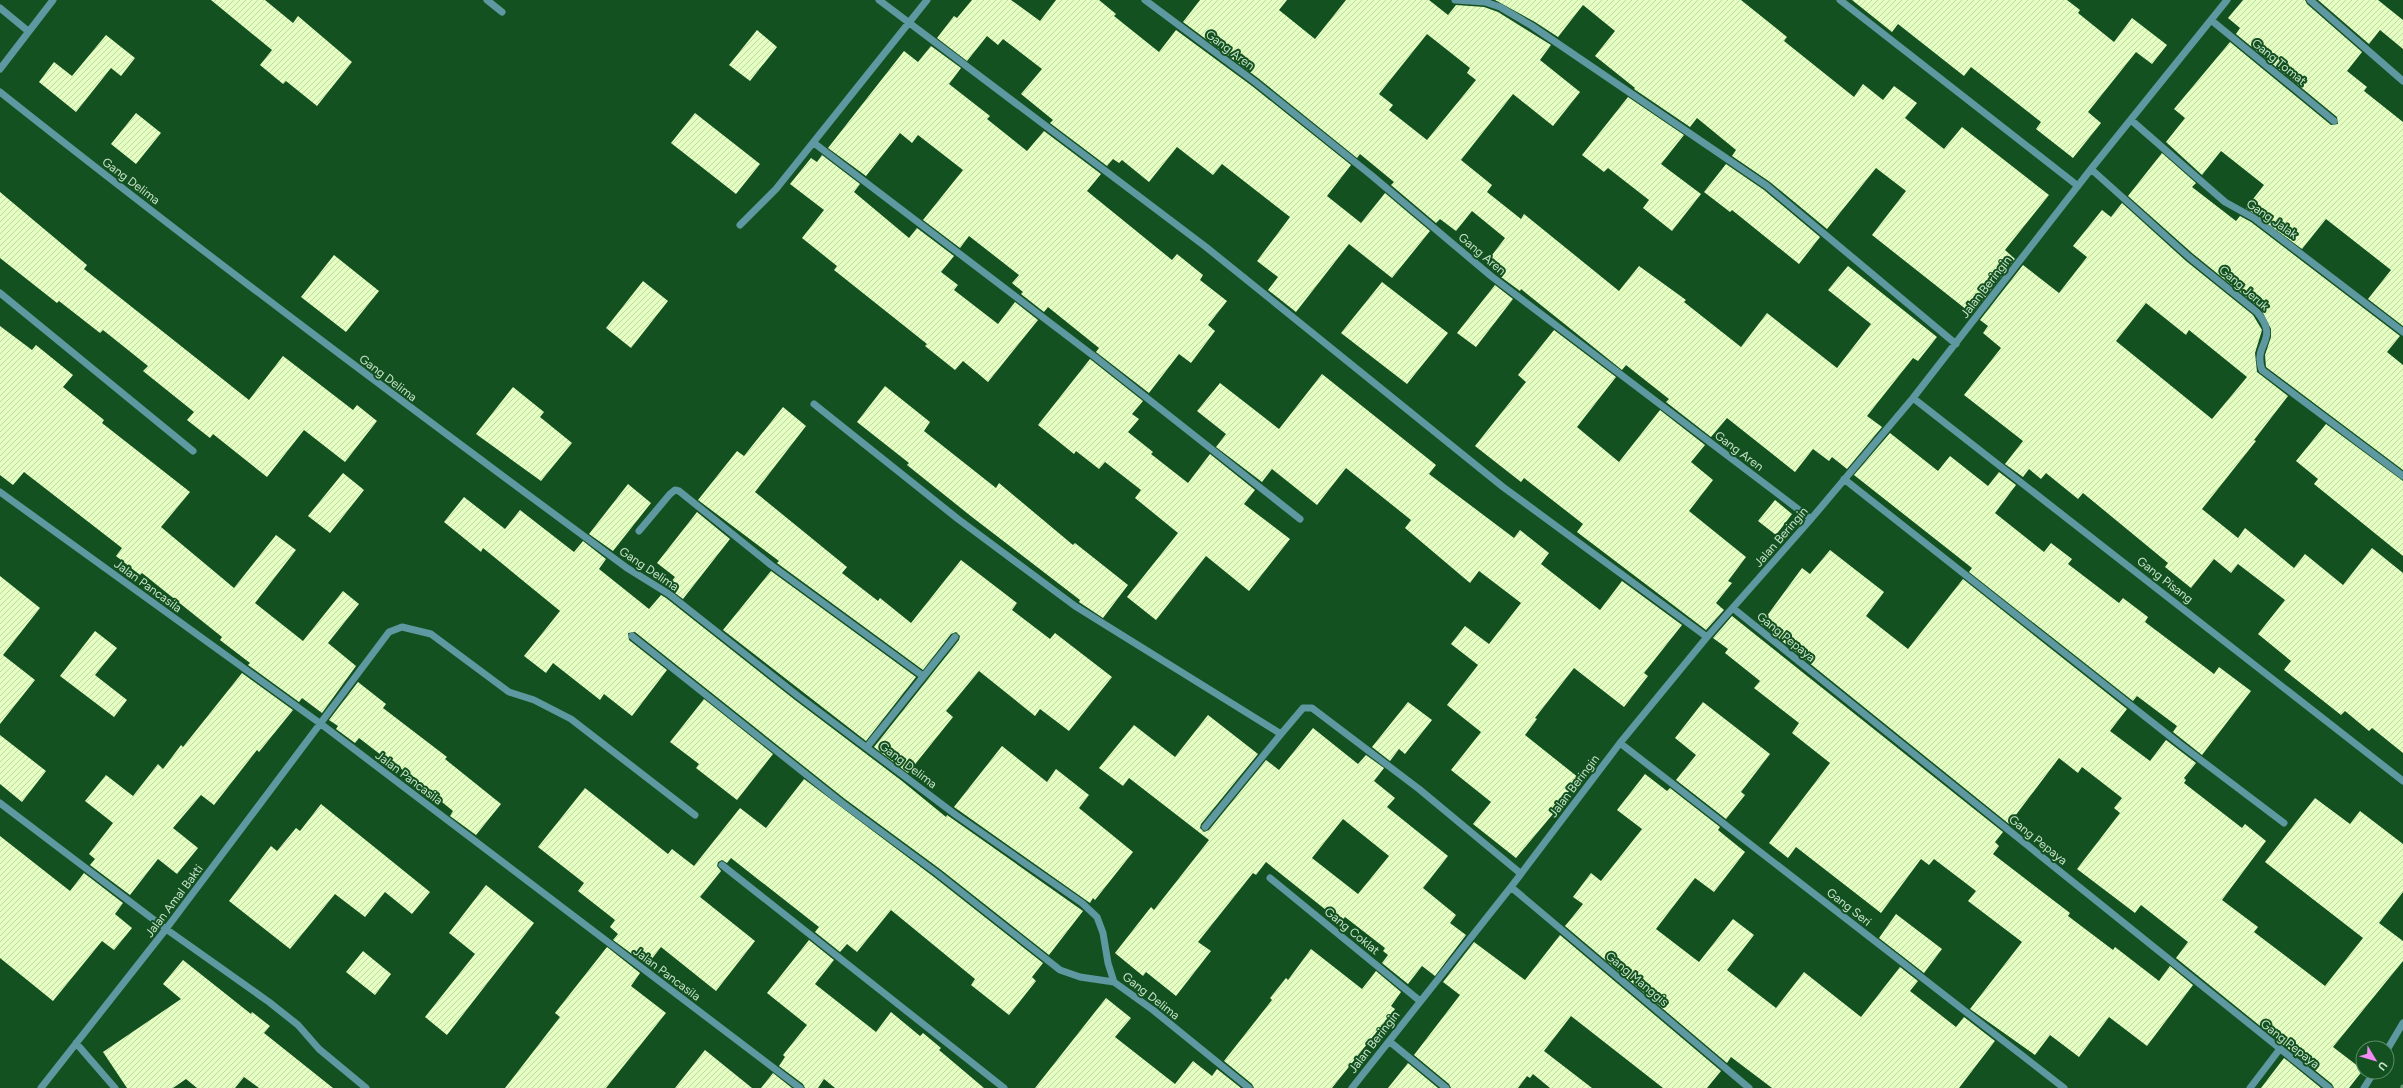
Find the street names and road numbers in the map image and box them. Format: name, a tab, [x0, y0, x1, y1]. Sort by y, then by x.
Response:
street label: Gang Aren	[1203, 27, 1257, 73]
street label: Gang Tomat	[2249, 36, 2309, 88]
street label: Gang Delima	[99, 155, 163, 207]
street label: Gang Jalak	[2244, 196, 2300, 242]
street label: Gang Aren	[1456, 230, 1509, 278]
street label: Jalan Beringin	[1957, 253, 2015, 321]
street label: Gang Jeruk	[2216, 263, 2272, 313]
street label: Gang Delima	[356, 352, 420, 404]
street label: Gang Aren	[1712, 428, 1766, 474]
street label: Jalan Beringin	[1751, 504, 1811, 570]
street label: Gang Delima	[617, 544, 681, 594]
street label: Gang Pisang	[2134, 554, 2196, 606]
street label: Jalan Pancasila	[111, 557, 185, 615]
street label: Gang Pepaya	[1754, 609, 1818, 665]
street label: Gang Delima	[876, 739, 940, 791]
street label: Jalan Pancasila	[373, 748, 445, 808]
street label: Jalan Beringin	[1546, 752, 1602, 820]
street label: Gang Pepaya	[2006, 812, 2070, 868]
street label: Jalan Amal Bakti	[142, 862, 206, 940]
street label: Gang Seri	[1824, 885, 1874, 929]
street label: Gang Coklat	[1322, 905, 1383, 958]
street label: Jalan Pancasila	[631, 944, 703, 1004]
street label: Gang Manggis	[1603, 949, 1671, 1009]
street label: Gang Delima	[1120, 969, 1182, 1023]
street label: Jalan Beringin	[1345, 1008, 1403, 1076]
street label: Gang Pepaya	[2258, 1017, 2322, 1071]

